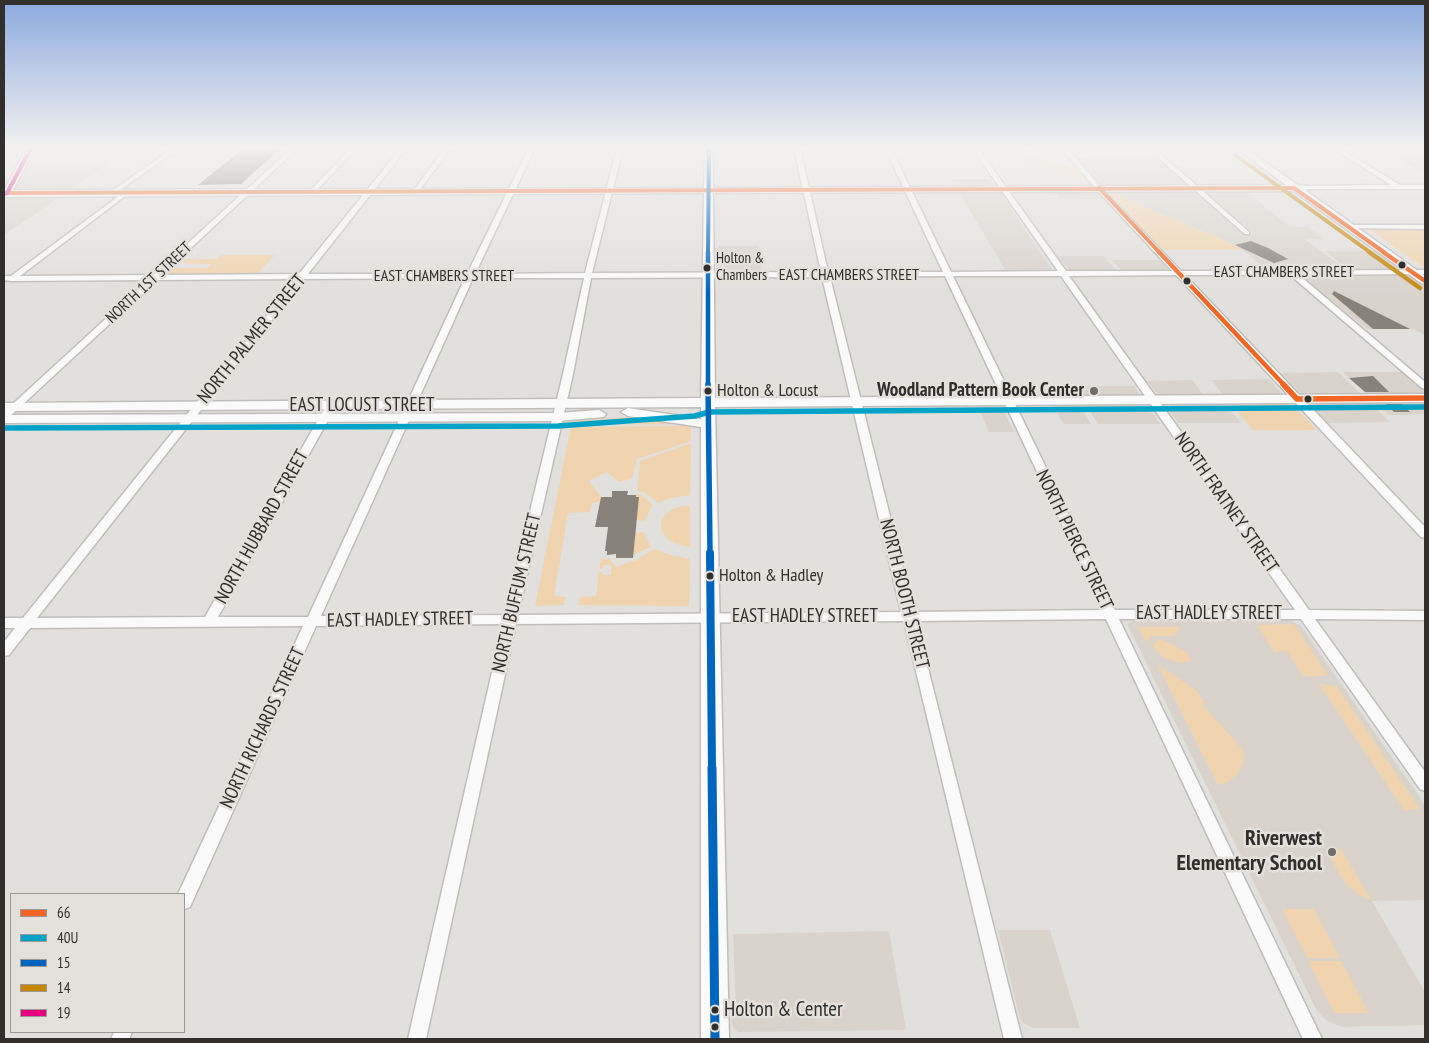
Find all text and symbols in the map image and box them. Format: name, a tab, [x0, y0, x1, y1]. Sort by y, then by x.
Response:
street label: NORTH 1ST STREET	[102, 238, 196, 328]
place label: Holton & Chambers	[716, 250, 767, 285]
unlabelled marker	[1397, 260, 1407, 270]
street label: EAST CHAMBERS STREET	[1214, 262, 1354, 282]
marker: Holton & Chambers	[702, 263, 712, 273]
street label: EAST CHAMBERS STREET	[779, 265, 919, 285]
street label: EAST CHAMBERS STREET	[374, 266, 514, 286]
street label: NORTH PALMER STREET	[193, 270, 311, 408]
unlabelled marker	[1182, 276, 1192, 286]
place label: Holton & Locust	[717, 380, 818, 402]
place label: Woodland Pattern Book Center	[877, 380, 1084, 402]
marker: Woodland Pattern Book Center	[1088, 385, 1100, 397]
marker: Holton & Locust	[703, 386, 713, 396]
unlabelled marker	[1303, 394, 1313, 404]
street label: EAST LOCUST STREET	[290, 395, 434, 417]
street label: NORTH FRATNEY STREET	[1169, 428, 1283, 578]
street label: NORTH HUBBARD STREET	[210, 446, 314, 608]
street label: NORTH PIERCE STREET	[1030, 466, 1118, 614]
street label: NORTH BUFFUM STREET	[488, 511, 546, 675]
street label: NORTH BOOTH STREET	[874, 517, 934, 671]
place label: Holton & Hadley	[719, 565, 823, 587]
marker: Holton & Hadley	[705, 571, 715, 581]
street label: EAST HADLEY STREET	[1136, 603, 1282, 625]
street label: EAST HADLEY STREET	[732, 606, 878, 628]
street label: EAST HADLEY STREET	[327, 607, 473, 633]
street label: NORTH RICHARDS STREET	[216, 644, 310, 812]
place label: Riverwest Elementary School	[1176, 826, 1322, 878]
marker: Riverwest Elementary School	[1326, 846, 1338, 858]
legend	[10, 893, 185, 1033]
text: 66	[57, 903, 71, 922]
text: 40U	[57, 928, 78, 947]
text: 15	[57, 953, 71, 972]
text: 14	[57, 978, 71, 997]
place label: Holton & Center	[724, 997, 843, 1023]
text: 19	[57, 1003, 71, 1022]
marker: Holton & Center	[710, 1005, 720, 1015]
unlabelled marker	[710, 1022, 720, 1032]

